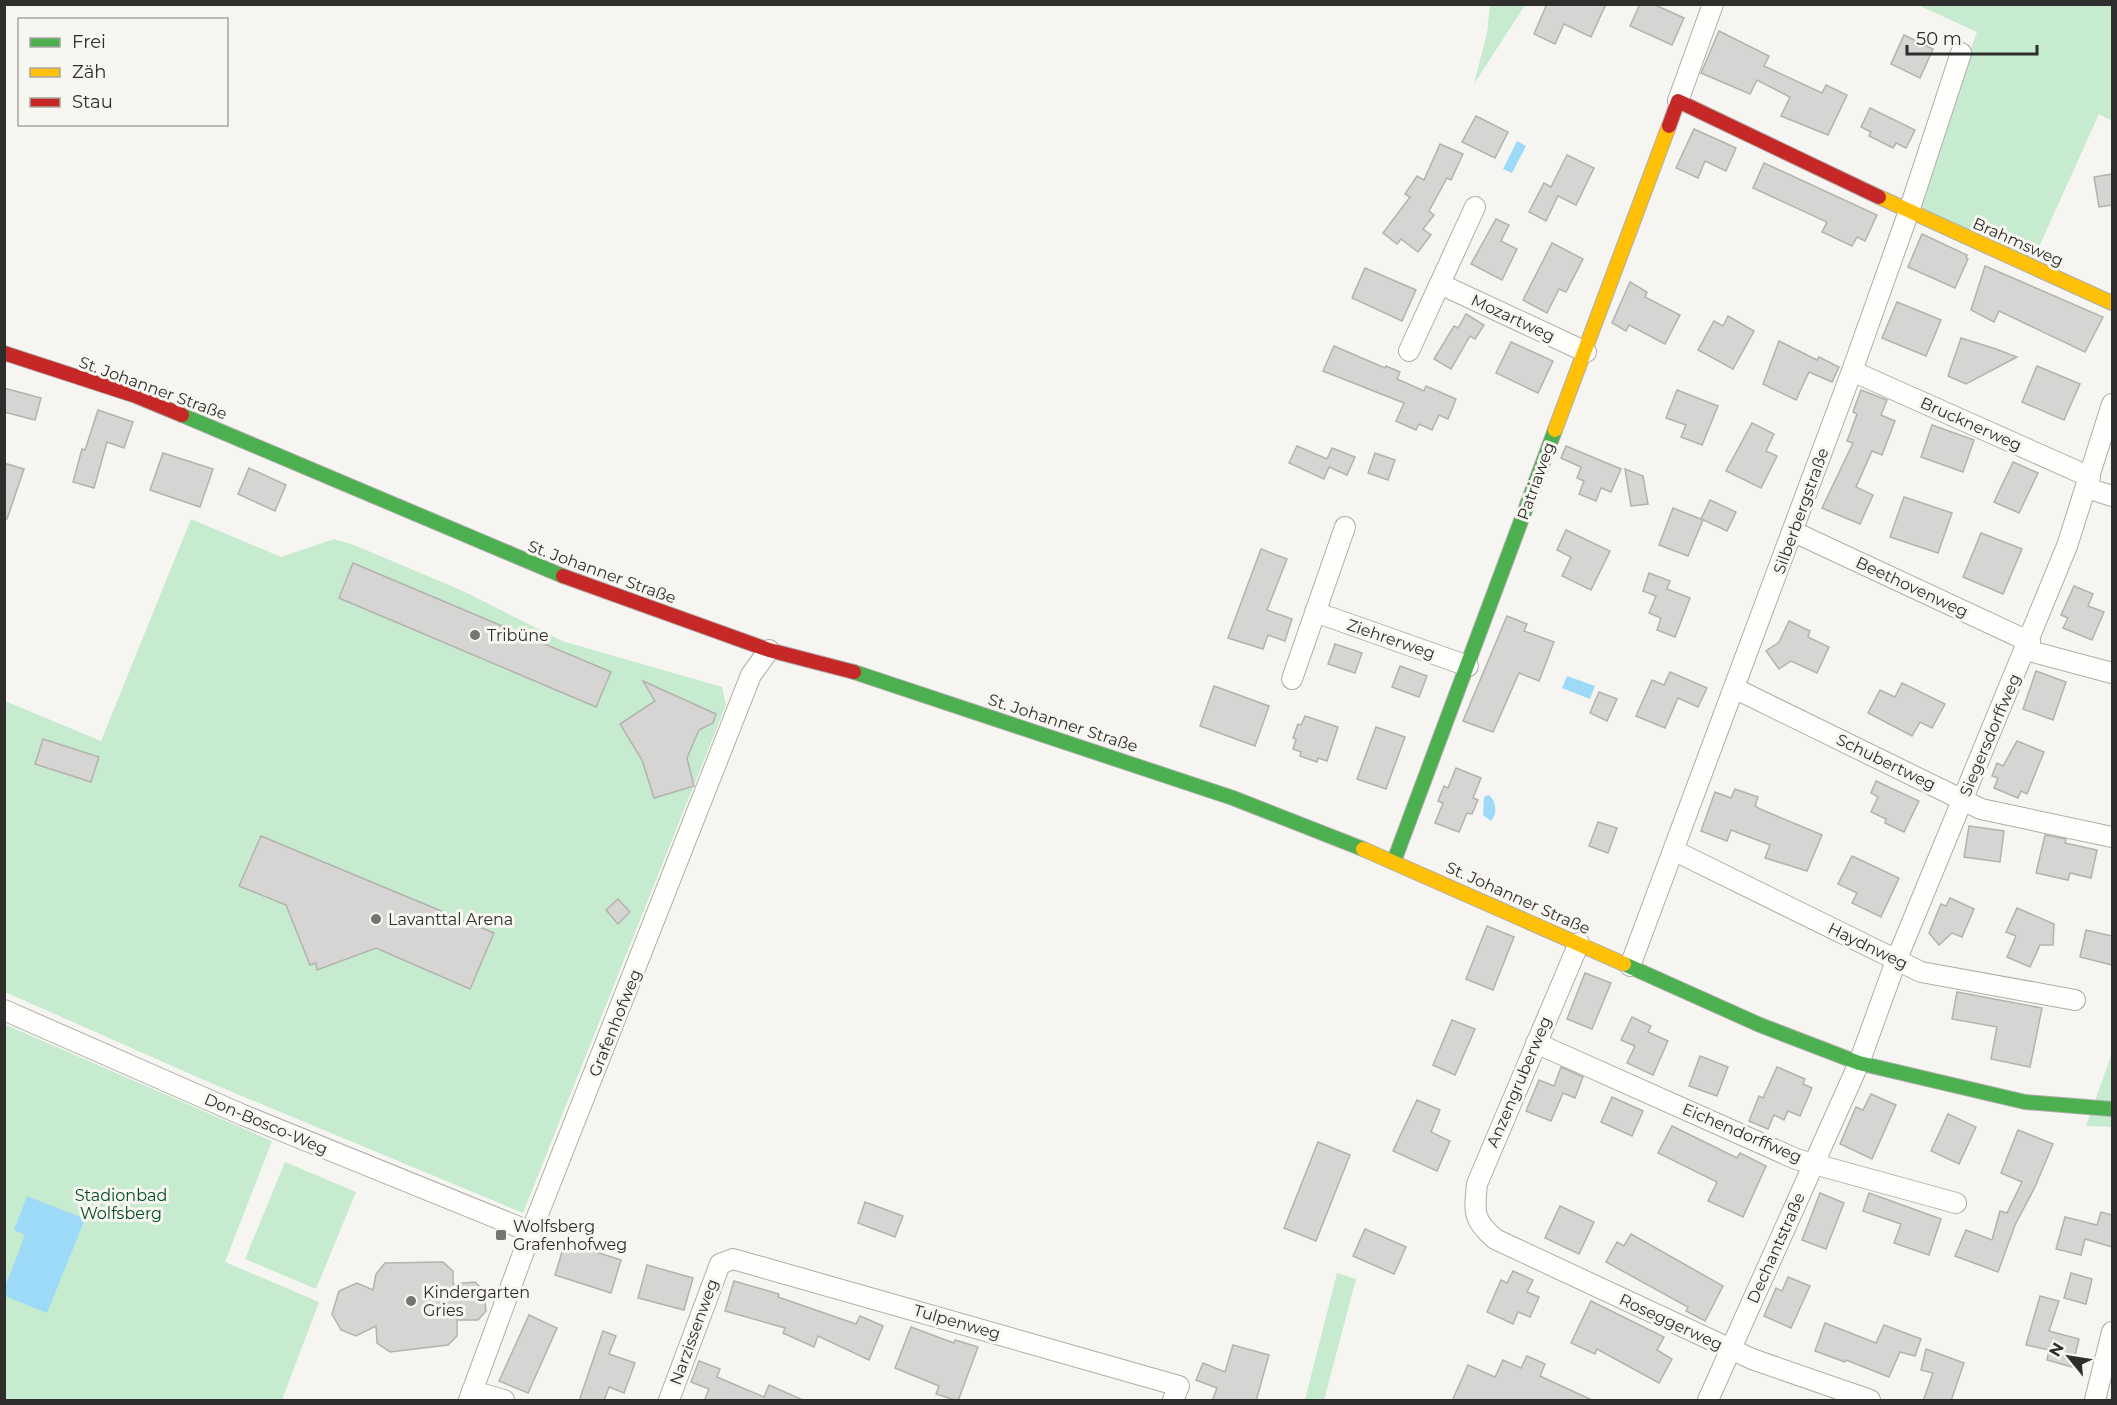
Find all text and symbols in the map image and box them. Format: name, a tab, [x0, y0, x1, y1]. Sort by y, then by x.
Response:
legend	[18, 18, 228, 126]
scale bar	[1907, 18, 2038, 56]
text: 50 m	[1916, 28, 1962, 50]
text: Frei	[72, 31, 106, 53]
text: Zäh	[72, 61, 107, 83]
text: Stau	[72, 91, 113, 113]
street label: Brahmsweg	[1970, 214, 2066, 270]
street label: Mozartweg	[1468, 290, 1558, 346]
street label: St. Johanner Straße	[76, 352, 230, 424]
street label: Brucknerweg	[1917, 393, 2025, 455]
street label: Patriaweg	[1513, 439, 1559, 523]
street label: Silberbergstraße	[1769, 445, 1833, 577]
street label: St. Johanner Straße	[525, 536, 679, 608]
street label: Beethovenweg	[1853, 553, 1971, 621]
street label: Ziehrerweg	[1344, 615, 1438, 663]
place label: Tribüne	[487, 626, 549, 645]
marker: Tribüne	[468, 628, 482, 642]
street label: Siegersdorffweg	[1956, 671, 2024, 799]
street label: St. Johanner Straße	[986, 690, 1140, 756]
street label: Schubertweg	[1833, 730, 1939, 794]
street label: St. Johanner Straße	[1443, 858, 1593, 938]
place label: Lavanttal Arena	[388, 910, 513, 929]
marker: Lavanttal Arena	[369, 912, 383, 926]
street label: Haydnweg	[1825, 918, 1911, 974]
street label: Grafenhofweg	[585, 966, 645, 1080]
street label: Anzengruberweg	[1483, 1014, 1555, 1150]
street label: Don-Bosco-Weg	[201, 1089, 331, 1159]
street label: Eichendorffweg	[1679, 1099, 1805, 1167]
park label: Stadionbad Wolfsberg	[75, 1186, 167, 1223]
street label: Dechantstraße	[1743, 1190, 1809, 1306]
place label: Wolfsberg Grafenhofweg	[513, 1217, 627, 1254]
marker: Wolfsberg Grafenhofweg	[494, 1228, 508, 1242]
street label: Narzissenweg	[666, 1276, 722, 1388]
place label: Kindergarten Gries	[423, 1283, 530, 1320]
street label: Roseggerweg	[1616, 1290, 1726, 1354]
marker: Kindergarten Gries	[404, 1294, 418, 1308]
street label: Tulpenweg	[911, 1301, 1003, 1343]
north arrow	[2039, 1327, 2099, 1387]
text: N	[2045, 1339, 2068, 1360]

